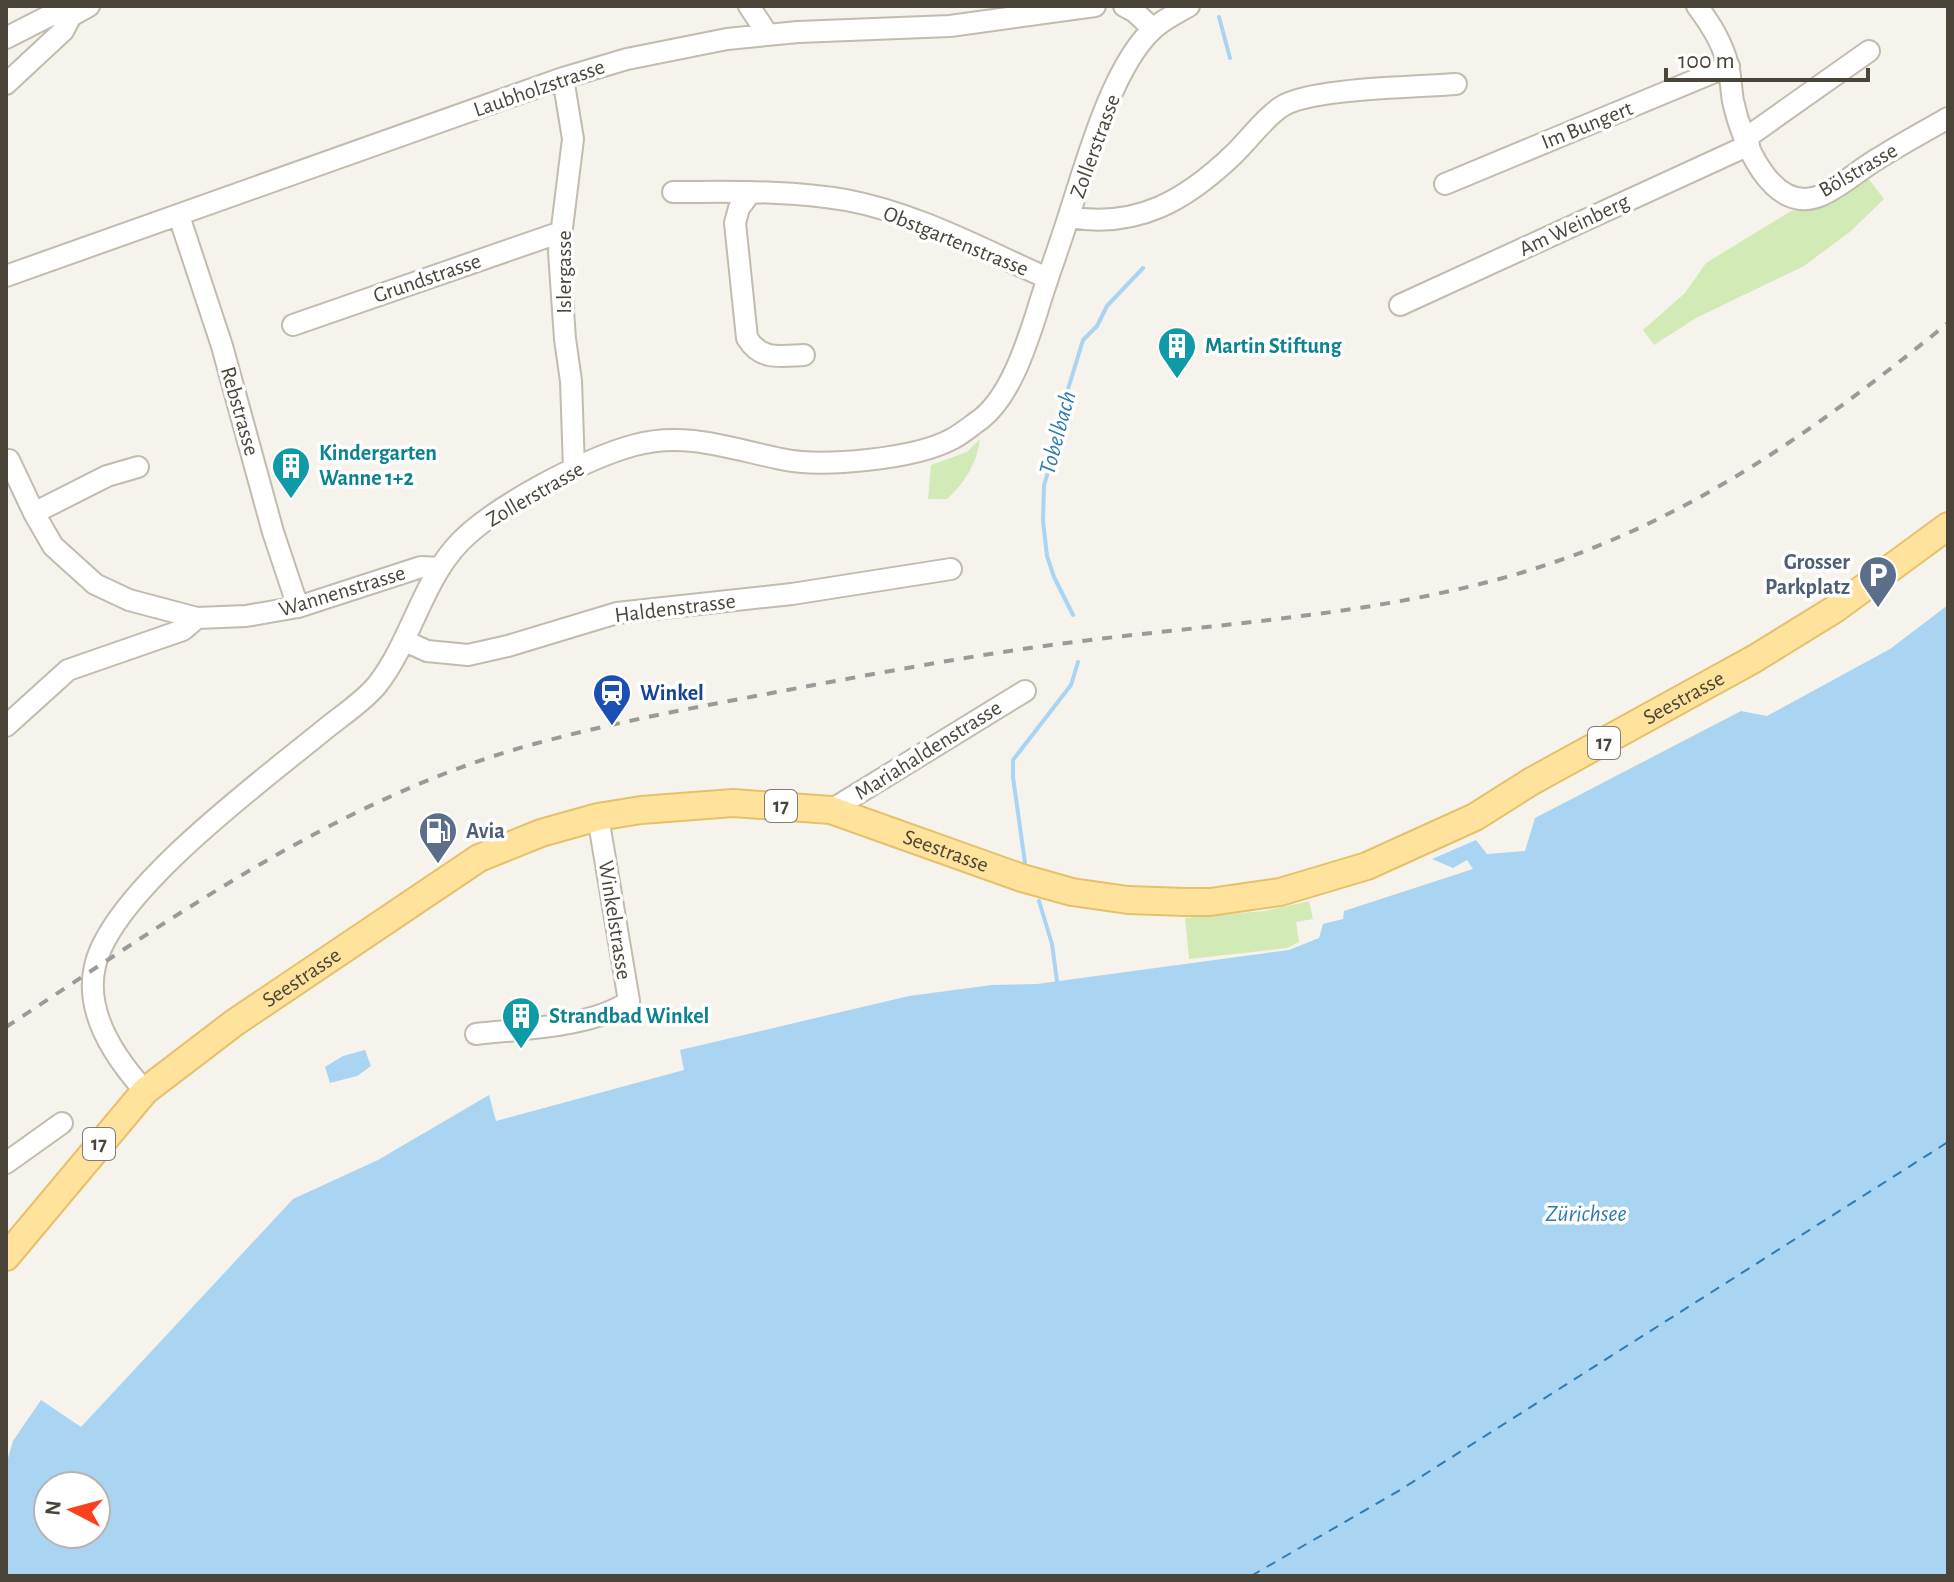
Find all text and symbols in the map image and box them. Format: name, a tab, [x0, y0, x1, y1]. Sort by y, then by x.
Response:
scale bar	[1666, 32, 1868, 82]
text: 100 m	[1678, 49, 1735, 73]
street label: Laubholzstrasse	[471, 55, 607, 121]
street label: Zollerstrasse	[1066, 91, 1124, 201]
street label: Im Bungert	[1538, 97, 1636, 153]
street label: Bölstrasse	[1815, 139, 1901, 201]
street label: Am Weinberg	[1516, 190, 1633, 260]
street label: Obstgartenstrasse	[880, 202, 1032, 280]
street label: Islergasse	[553, 230, 575, 314]
street label: Grundstrasse	[370, 249, 484, 307]
building icon: Martin Stiftung	[1156, 325, 1198, 380]
place label: Martin Stiftung	[1205, 335, 1342, 357]
street label: Rebstrasse	[217, 364, 263, 458]
water label: Tobelbach	[1035, 389, 1081, 477]
place label: Kindergarten Wanne 1+2	[319, 442, 437, 489]
building icon: Kindergarten Wanne 1+2	[270, 445, 312, 500]
street label: Zollerstrasse	[482, 457, 588, 531]
place label: Grosser Parkplatz	[1765, 551, 1850, 598]
parking icon: Grosser Parkplatz	[1857, 554, 1899, 609]
street label: Wannenstrasse	[276, 561, 408, 621]
street label: Haldenstrasse	[613, 590, 737, 626]
street label: Seestrasse	[1639, 667, 1728, 729]
station icon: Winkel	[591, 672, 633, 727]
place label: Winkel	[640, 682, 704, 704]
street label: Mariahaldenstrasse	[851, 696, 1005, 804]
road number: 17	[1588, 727, 1620, 759]
road number: 17	[765, 790, 797, 822]
fuel station icon: Avia	[417, 810, 459, 865]
place label: Avia	[466, 820, 505, 842]
street label: Seestrasse	[900, 826, 991, 876]
street label: Winkelstrasse	[595, 859, 635, 981]
street label: Seestrasse	[259, 944, 345, 1011]
building icon: Strandbad Winkel	[500, 995, 542, 1050]
place label: Strandbad Winkel	[549, 1005, 709, 1027]
road number: 17	[83, 1128, 115, 1160]
water label: Zürichsee	[1545, 1202, 1627, 1226]
north arrow	[32, 1470, 112, 1550]
text: N	[41, 1499, 65, 1517]

